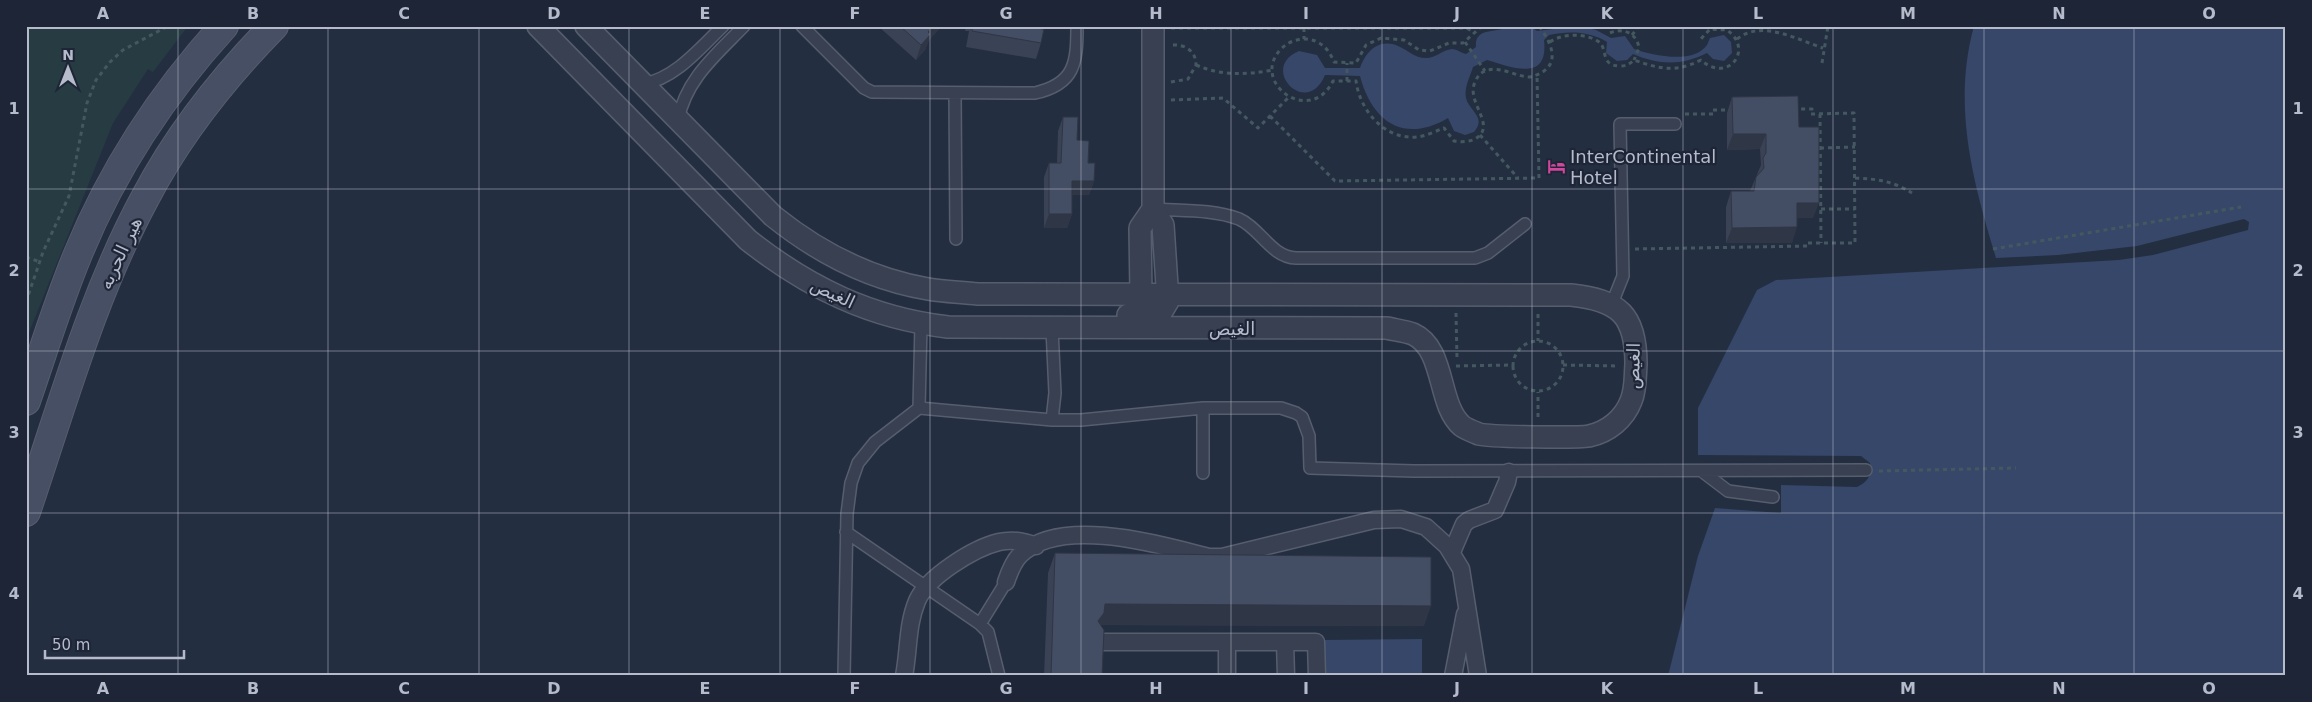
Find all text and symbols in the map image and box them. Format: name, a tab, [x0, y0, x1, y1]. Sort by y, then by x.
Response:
text: A	[97, 4, 110, 23]
text: B	[247, 4, 259, 23]
text: C	[398, 4, 410, 23]
text: D	[547, 4, 561, 23]
text: E	[700, 4, 710, 23]
text: F	[850, 4, 860, 23]
text: G	[999, 4, 1013, 23]
text: H	[1149, 4, 1163, 23]
text: I	[1303, 4, 1309, 23]
text: J	[1453, 4, 1460, 23]
text: K	[1601, 4, 1614, 23]
text: L	[1753, 4, 1763, 23]
text: M	[1900, 4, 1916, 23]
text: N	[2052, 4, 2066, 23]
text: O	[2202, 4, 2216, 23]
north arrow	[42, 42, 92, 92]
text: N	[62, 47, 74, 63]
text: 1	[8, 99, 20, 118]
text: 1	[2292, 99, 2304, 118]
place label: InterContinental Hotel	[1570, 146, 1716, 188]
hotel icon: InterContinental Hotel	[1546, 156, 1566, 176]
street label: هير الحربه	[94, 214, 147, 293]
text: 2	[8, 261, 20, 280]
text: 2	[2292, 261, 2304, 280]
street label: الغيص	[807, 274, 859, 313]
street label: الغيص	[1209, 318, 1255, 340]
street label: الغيص	[1622, 342, 1645, 390]
text: 3	[8, 423, 20, 442]
text: 3	[2292, 423, 2304, 442]
text: 4	[8, 584, 20, 603]
text: 4	[2292, 584, 2304, 603]
scale bar	[45, 627, 184, 659]
text: 50 m	[52, 636, 90, 654]
text: A	[97, 679, 110, 698]
text: B	[247, 679, 259, 698]
text: C	[398, 679, 410, 698]
text: D	[547, 679, 561, 698]
text: E	[700, 679, 710, 698]
text: F	[850, 679, 860, 698]
text: G	[999, 679, 1013, 698]
text: H	[1149, 679, 1163, 698]
text: I	[1303, 679, 1309, 698]
text: J	[1453, 679, 1460, 698]
text: K	[1601, 679, 1614, 698]
text: L	[1753, 679, 1763, 698]
text: M	[1900, 679, 1916, 698]
text: N	[2052, 679, 2066, 698]
text: O	[2202, 679, 2216, 698]

